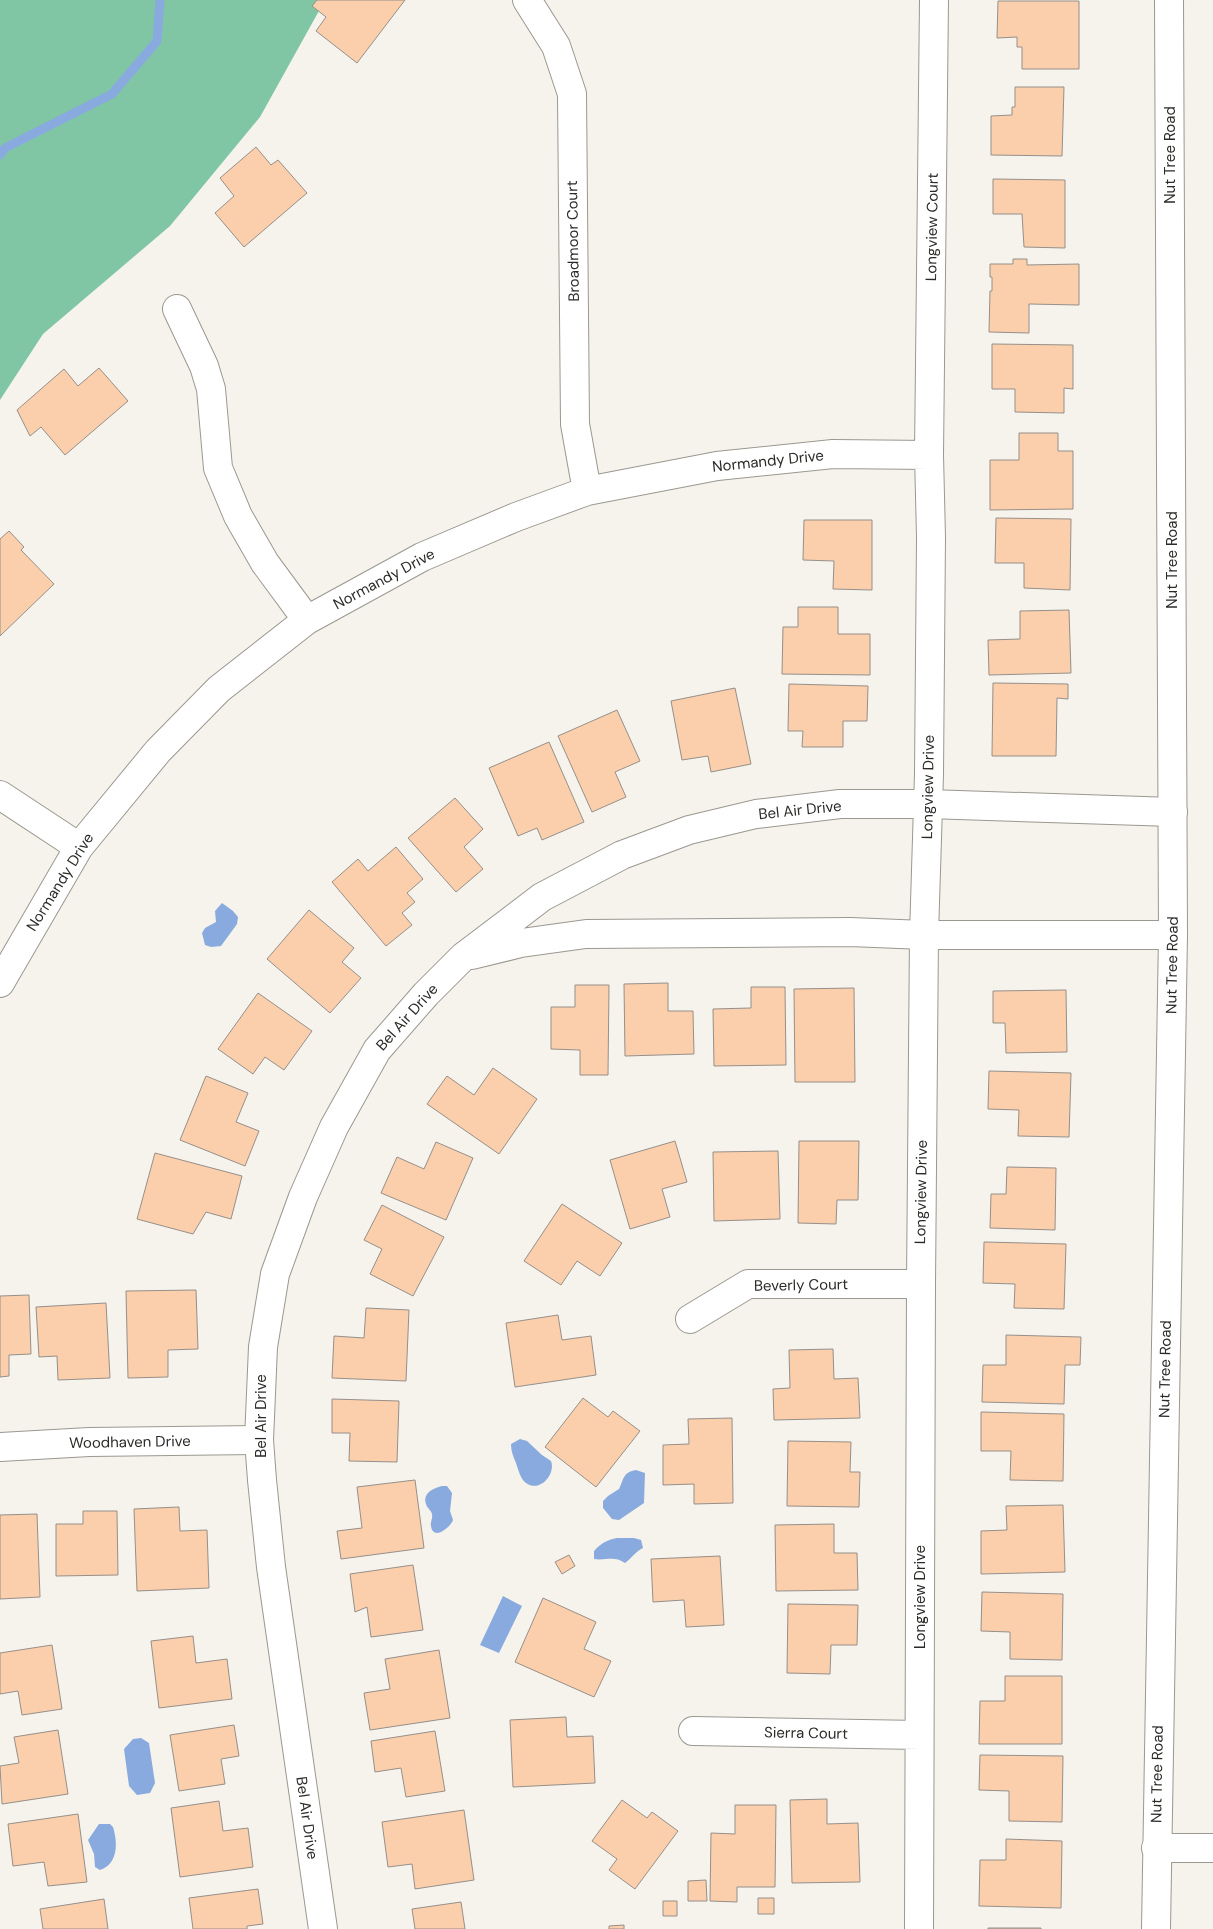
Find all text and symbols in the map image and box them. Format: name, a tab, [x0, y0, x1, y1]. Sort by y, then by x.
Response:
street label: Nut Tree Road	[1160, 106, 1180, 204]
street label: Longview Court	[921, 173, 943, 281]
street label: Broadmoor Court	[562, 180, 584, 302]
street label: Normandy Drive	[711, 445, 825, 477]
street label: Nut Tree Road	[1162, 511, 1182, 609]
street label: Normandy Drive	[330, 544, 438, 614]
street label: Longview Drive	[917, 735, 939, 839]
street label: Bel Air Drive	[757, 796, 843, 824]
street label: Normandy Drive	[22, 829, 98, 935]
street label: Nut Tree Road	[1161, 916, 1183, 1014]
street label: Bel Air Drive	[372, 979, 442, 1055]
street label: Longview Drive	[910, 1140, 932, 1244]
street label: Beverly Court	[754, 1274, 848, 1296]
street label: Nut Tree Road	[1154, 1320, 1176, 1418]
street label: Bel Air Drive	[251, 1374, 271, 1458]
street label: Woodhaven Drive	[69, 1431, 191, 1453]
street label: Longview Drive	[910, 1545, 930, 1649]
street label: Sierra Court	[764, 1722, 848, 1744]
street label: Nut Tree Road	[1146, 1725, 1168, 1823]
street label: Bel Air Drive	[291, 1775, 323, 1861]

